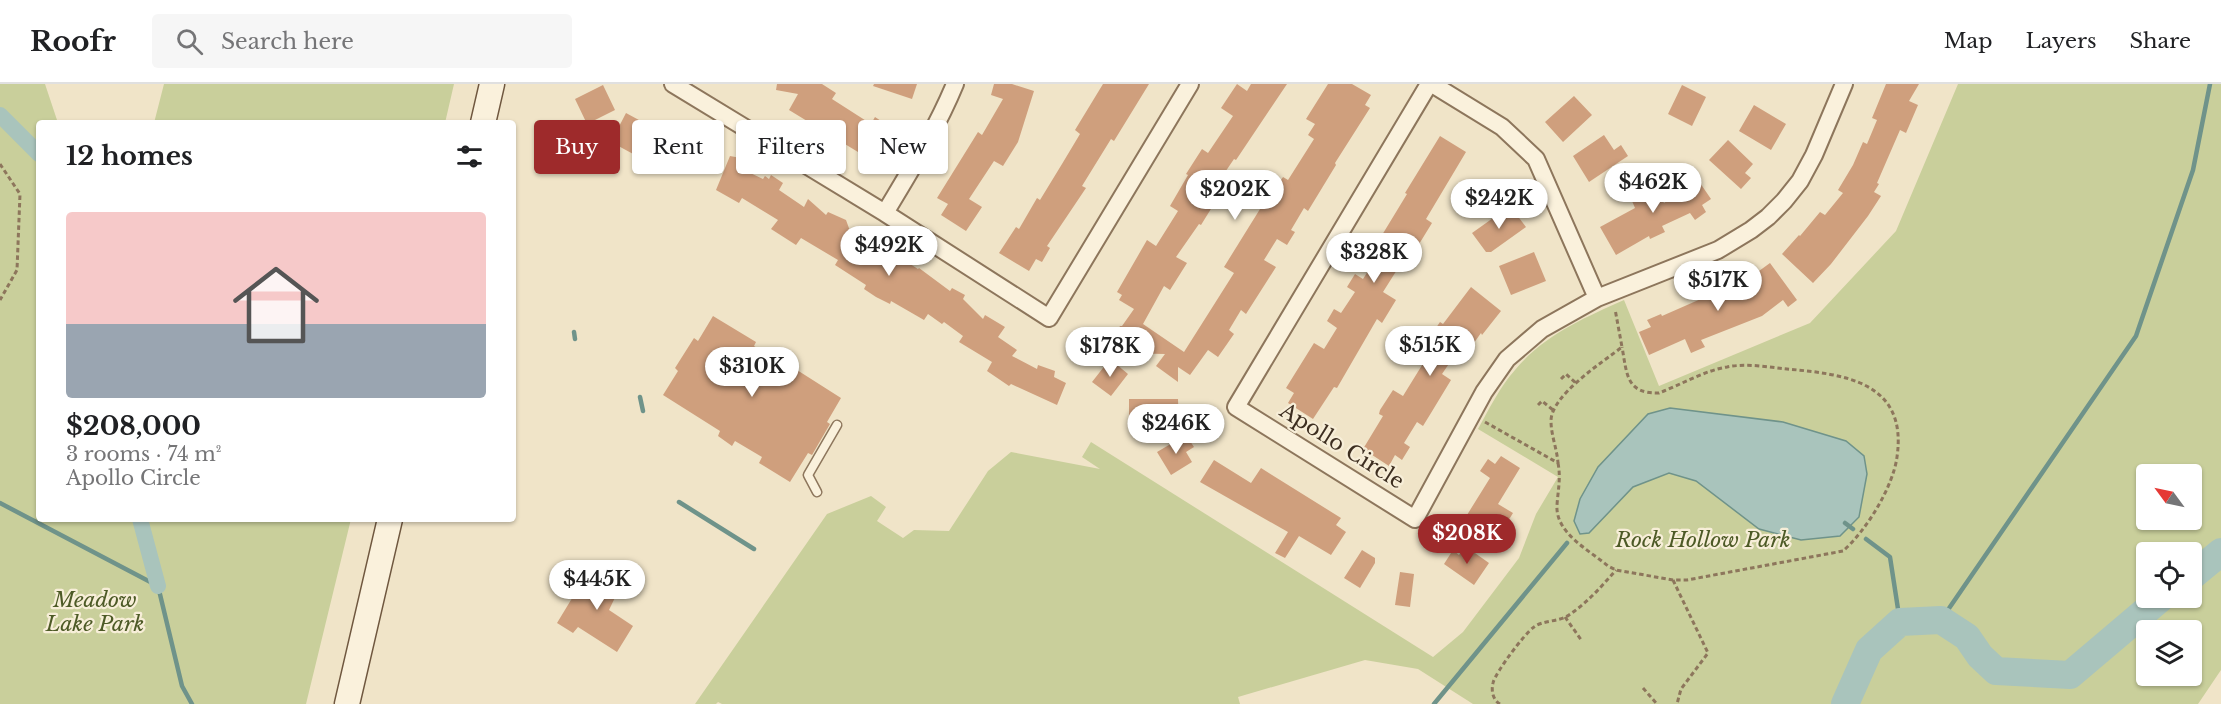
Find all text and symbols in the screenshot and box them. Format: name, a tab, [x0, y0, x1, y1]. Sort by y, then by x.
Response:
search box	[152, 14, 572, 68]
text: Roofr	[30, 24, 116, 59]
icon: search	[173, 25, 206, 58]
text: Search here	[221, 28, 354, 55]
text: Map	[1944, 28, 1993, 54]
text: Layers	[2026, 28, 2097, 54]
text: Share	[2130, 28, 2191, 54]
chip: Buy	[534, 120, 620, 174]
chip: Rent	[632, 120, 724, 174]
chip: Filters	[736, 120, 846, 174]
chip: New	[858, 120, 948, 174]
text: 12 homes	[66, 140, 193, 172]
icon: filters	[453, 140, 486, 173]
pin: $462K	[1611, 163, 1695, 214]
pin: $202K	[1193, 170, 1277, 221]
text: $462K	[1618, 170, 1688, 194]
text: $202K	[1200, 177, 1270, 201]
pin: $242K	[1457, 179, 1541, 230]
text: $242K	[1465, 186, 1533, 210]
pin: $492K	[847, 226, 931, 277]
text: $492K	[854, 233, 924, 257]
pin: $328K	[1332, 233, 1416, 284]
text: $328K	[1340, 240, 1408, 264]
icon: home	[222, 251, 330, 359]
pin: $517K	[1676, 261, 1760, 312]
text: $517K	[1688, 268, 1748, 292]
pin: $515K	[1388, 326, 1472, 377]
pin: $178K	[1068, 327, 1152, 378]
text: $515K	[1399, 333, 1461, 357]
text: $178K	[1079, 334, 1141, 358]
pin: $310K	[710, 347, 794, 398]
text: $310K	[719, 354, 785, 378]
street label: Apollo Circle	[1274, 397, 1409, 495]
pin: $246K	[1134, 404, 1218, 455]
text: $208,000	[66, 410, 201, 442]
text: $246K	[1141, 411, 1211, 435]
text: 3 rooms · 74 m²	[66, 442, 222, 466]
north arrow	[2136, 464, 2202, 530]
map controls	[2136, 464, 2202, 686]
text: Apollo Circle	[66, 466, 201, 490]
pin: $208K	[1425, 514, 1509, 565]
text: $208K	[1432, 521, 1502, 545]
park label: Rock Hollow Park	[1614, 527, 1791, 553]
button: locate	[2136, 542, 2202, 608]
pin: $445K	[555, 560, 639, 611]
text: $445K	[563, 567, 631, 591]
park label: Meadow Lake Park	[45, 587, 144, 637]
button: layers	[2136, 620, 2202, 686]

